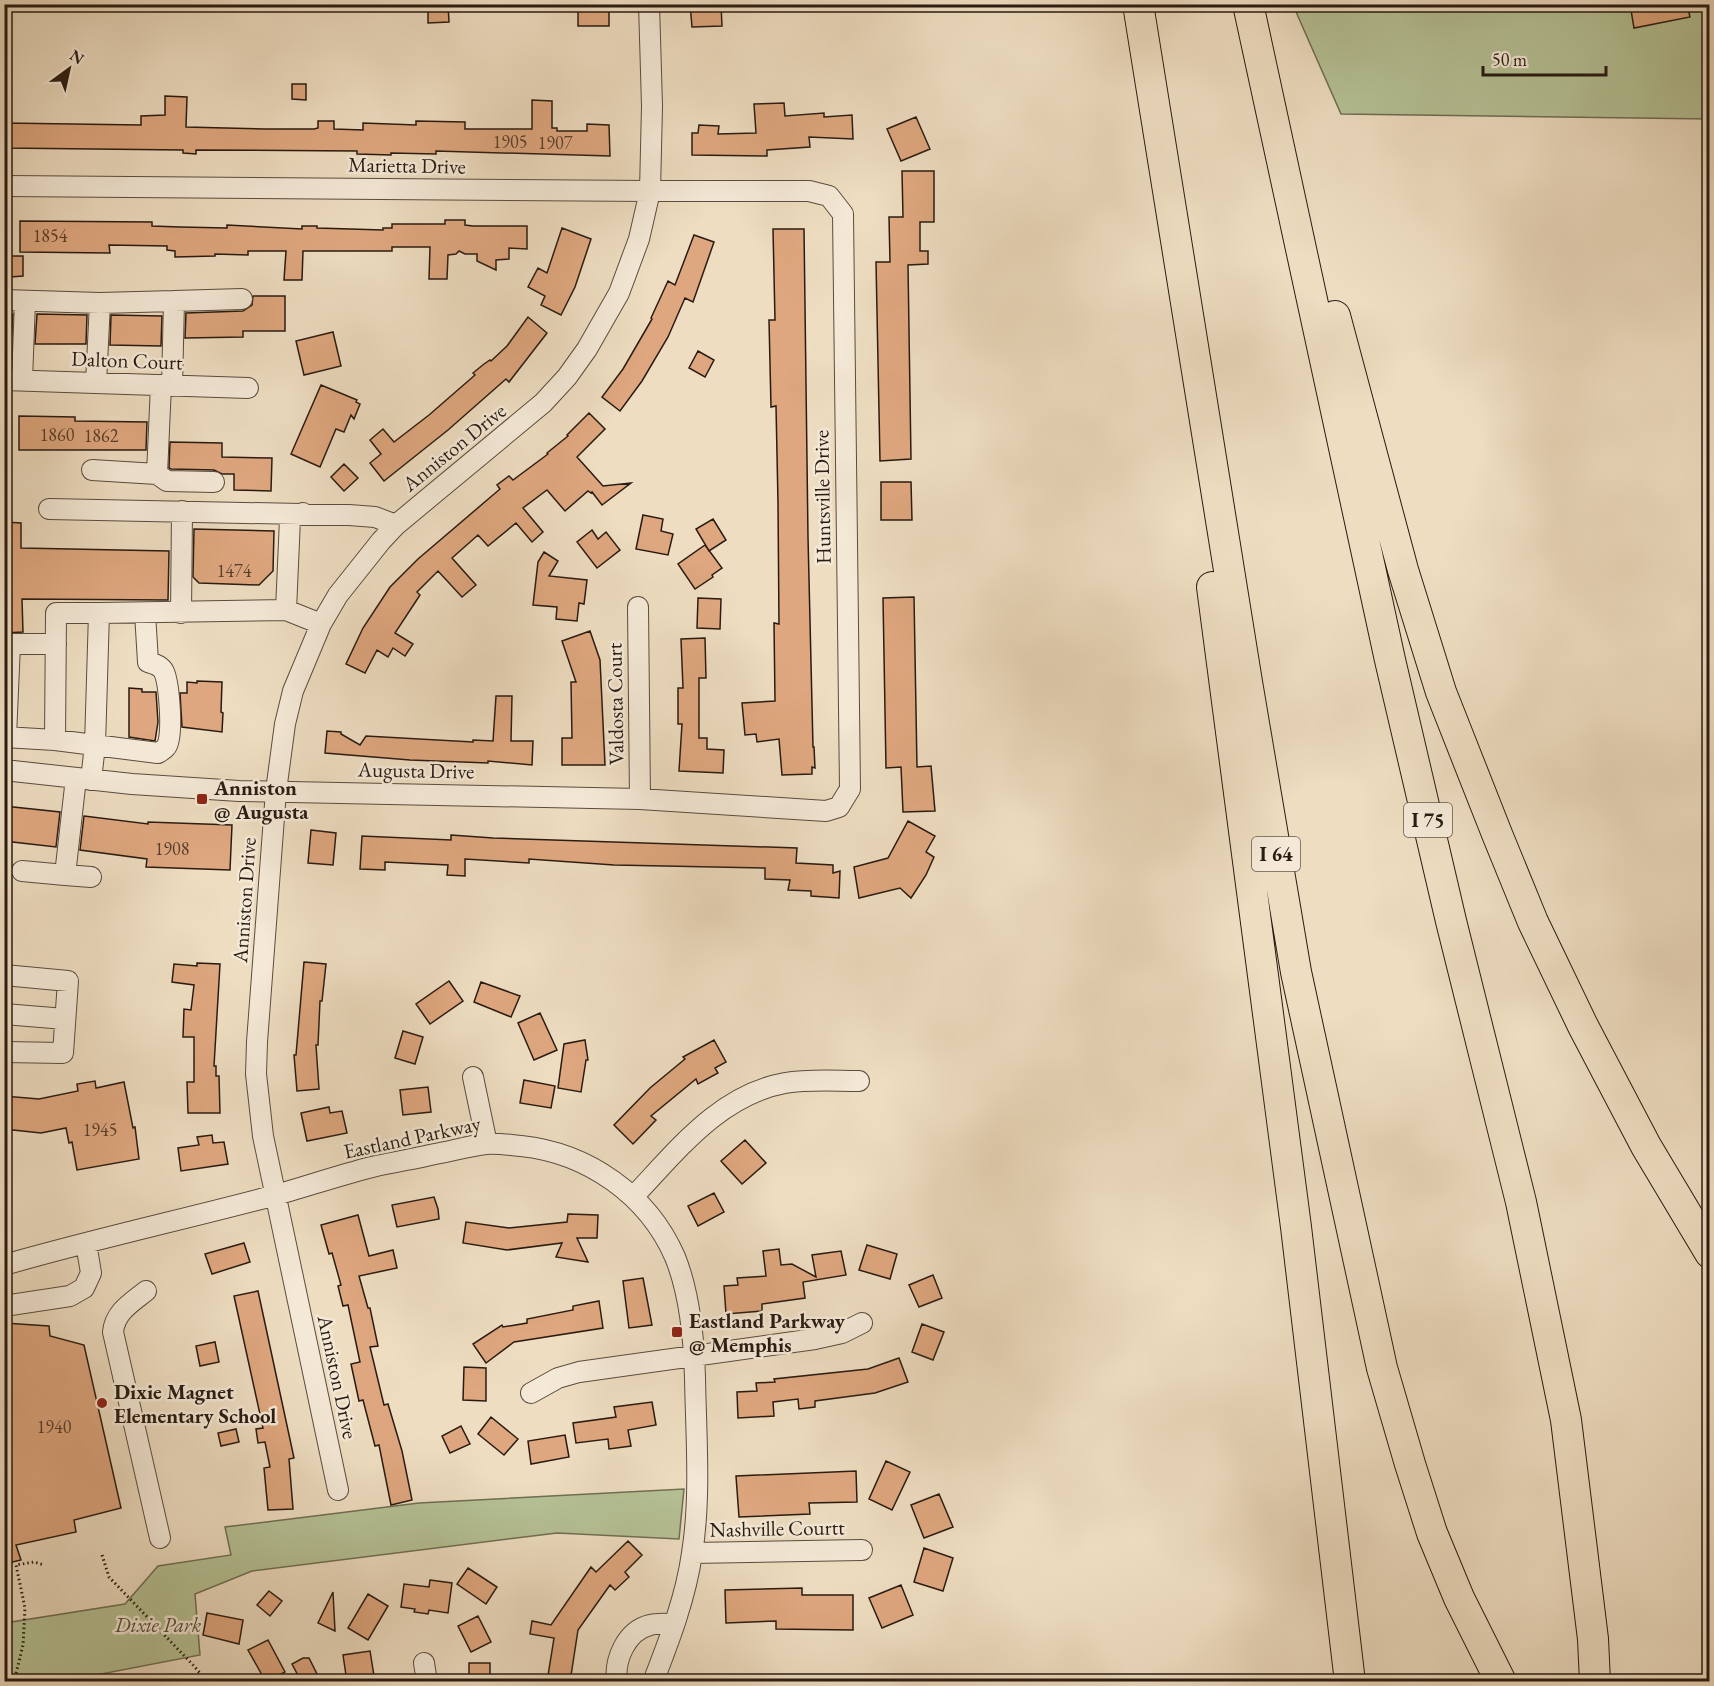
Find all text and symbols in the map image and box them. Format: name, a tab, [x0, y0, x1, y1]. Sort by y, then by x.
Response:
north arrow	[39, 39, 99, 99]
scale bar	[1483, 39, 1606, 77]
text: N	[66, 45, 88, 69]
text: 50 m	[1492, 48, 1527, 71]
house number: 1905	[493, 130, 527, 153]
house number: 1907	[538, 131, 573, 154]
street label: Marietta Drive	[348, 150, 466, 180]
house number: 1854	[33, 224, 68, 247]
street label: Dalton Court	[71, 345, 184, 375]
street label: Anniston Drive	[396, 397, 511, 498]
house number: 1860	[40, 423, 75, 446]
house number: 1862	[84, 424, 119, 447]
street label: Huntsville Drive	[807, 430, 837, 564]
house number: 1474	[217, 559, 252, 582]
street label: Valdosta Court	[600, 642, 630, 765]
street label: Augusta Drive	[356, 755, 475, 785]
place label: Anniston @ Augusta	[213, 774, 309, 825]
marker: Anniston @ Augusta	[195, 792, 209, 806]
road number: I 75	[1404, 803, 1452, 837]
street label: Anniston Drive	[226, 836, 262, 965]
house number: 1908	[155, 837, 189, 860]
road number: I 64	[1252, 837, 1300, 871]
street label: Eastland Parkway	[341, 1109, 484, 1165]
house number: 1945	[83, 1118, 117, 1141]
place label: Eastland Parkway @ Memphis	[689, 1307, 846, 1358]
street label: Anniston Drive	[312, 1312, 364, 1441]
marker: Eastland Parkway @ Memphis	[670, 1325, 684, 1339]
place label: Dixie Magnet Elementary School	[114, 1378, 276, 1429]
marker: Dixie Magnet Elementary School	[95, 1396, 109, 1410]
house number: 1940	[37, 1415, 72, 1438]
street label: Nashville Courtt	[709, 1513, 845, 1543]
park label: Dixie Park	[114, 1611, 202, 1638]

